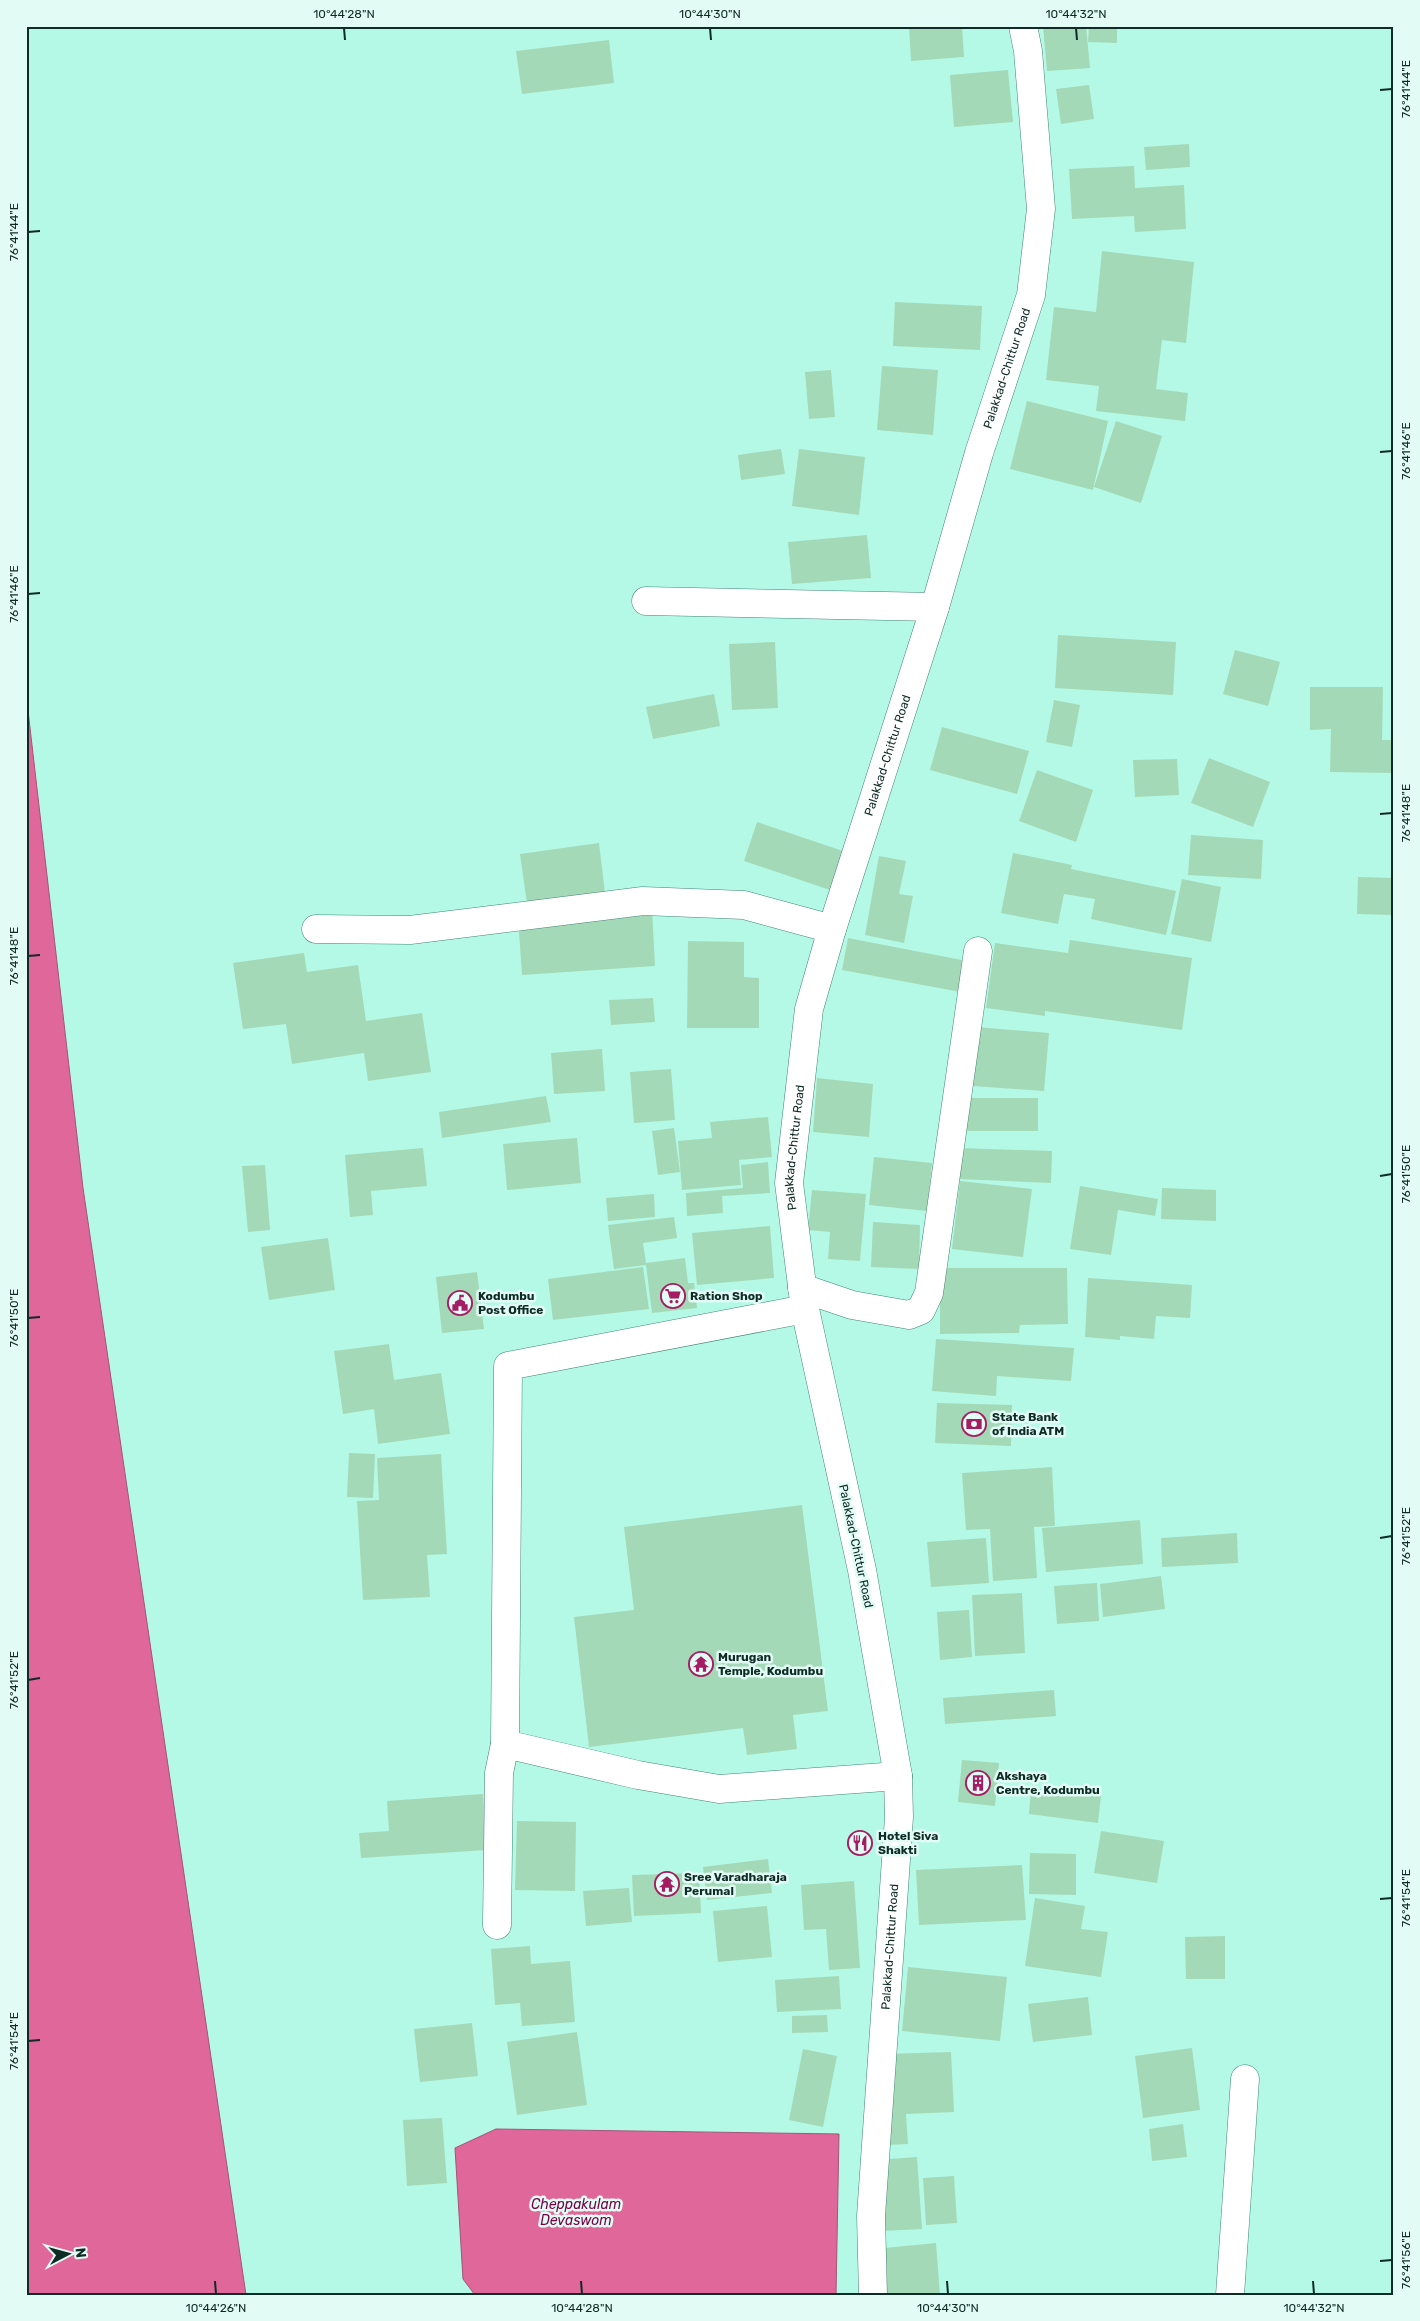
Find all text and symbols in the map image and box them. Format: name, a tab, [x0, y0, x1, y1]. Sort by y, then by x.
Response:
text: 10°44'28"N	[313, 7, 375, 21]
text: 10°44'30"N	[679, 7, 741, 21]
text: 10°44'32"N	[1045, 7, 1107, 21]
text: 76°41'44"E	[1399, 60, 1413, 118]
text: 76°41'44"E	[7, 203, 21, 261]
street label: Palakkad-Chittur Road	[980, 306, 1033, 431]
text: 76°41'46"E	[1399, 422, 1413, 480]
text: 76°41'46"E	[7, 565, 21, 623]
street label: Palakkad-Chittur Road	[862, 693, 913, 818]
text: 76°41'48"E	[1399, 784, 1413, 842]
text: 76°41'48"E	[7, 927, 21, 985]
street label: Palakkad-Chittur Road	[782, 1084, 807, 1211]
text: 76°41'50"E	[1399, 1145, 1413, 1203]
supermarket icon: Ration Shop	[660, 1283, 686, 1309]
text: 76°41'50"E	[7, 1289, 21, 1347]
place label: Kodumbu Post Office	[478, 1289, 543, 1317]
place label: Ration Shop	[690, 1289, 763, 1303]
public building icon: Kodumbu Post Office	[447, 1290, 473, 1316]
place label: State Bank of India ATM	[992, 1410, 1064, 1438]
bank icon: State Bank of India ATM	[961, 1411, 987, 1437]
street label: Palakkad-Chittur Road	[836, 1483, 876, 1609]
text: 76°41'52"E	[1399, 1507, 1413, 1565]
place label: Murugan Temple, Kodumbu	[718, 1650, 823, 1678]
text: 76°41'52"E	[7, 1651, 21, 1709]
temple icon: Murugan Temple, Kodumbu	[688, 1651, 714, 1677]
place label: Akshaya Centre, Kodumbu	[996, 1769, 1100, 1797]
building icon: Akshaya Centre, Kodumbu	[965, 1770, 991, 1796]
place label: Hotel Siva Shakti	[878, 1829, 938, 1857]
restaurant icon: Hotel Siva Shakti	[847, 1830, 873, 1856]
text: 76°41'54"E	[1399, 1869, 1413, 1927]
place label: Sree Varadharaja Perumal	[684, 1870, 787, 1898]
temple icon: Sree Varadharaja Perumal	[654, 1871, 680, 1897]
street label: Palakkad-Chittur Road	[878, 1883, 901, 2010]
text: 76°41'54"E	[7, 2012, 21, 2070]
water label: Cheppakulam Devaswom	[531, 2196, 621, 2229]
north arrow	[42, 2228, 92, 2278]
text: 76°41'56"E	[1399, 2231, 1413, 2289]
text: N	[71, 2247, 89, 2259]
text: 10°44'26"N	[186, 2301, 246, 2315]
text: 10°44'28"N	[551, 2301, 613, 2315]
text: 10°44'30"N	[917, 2301, 979, 2315]
text: 10°44'32"N	[1283, 2301, 1345, 2315]

